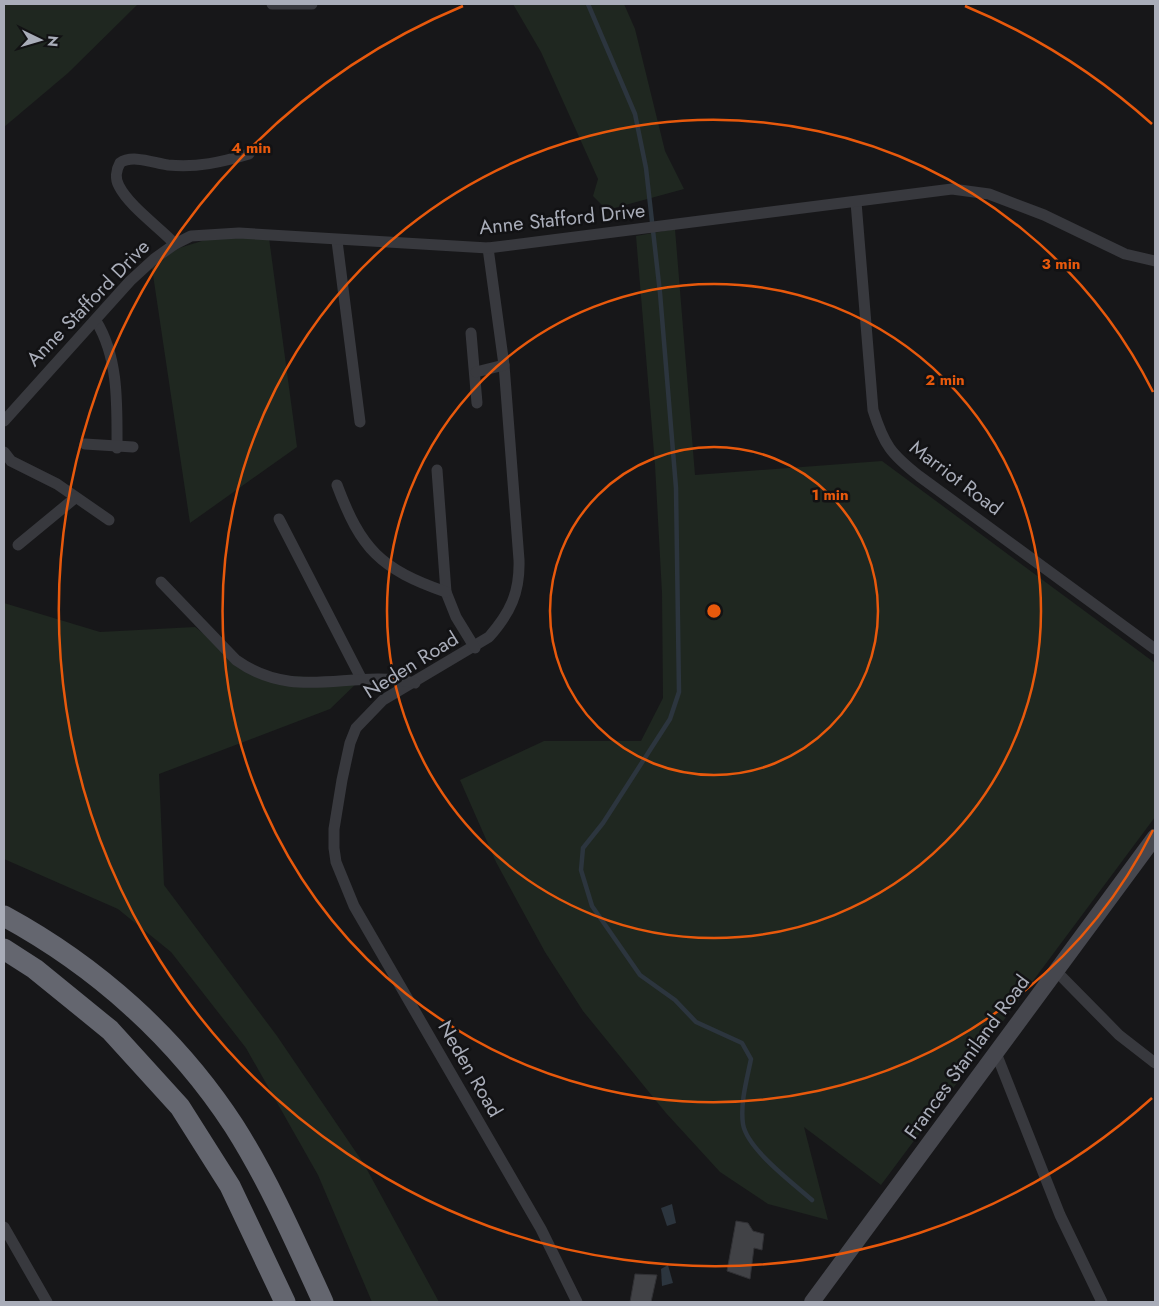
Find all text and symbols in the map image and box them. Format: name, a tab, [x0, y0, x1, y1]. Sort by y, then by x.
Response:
north arrow	[15, 15, 65, 65]
text: N	[43, 35, 63, 48]
text: 4 min	[231, 137, 271, 159]
street label: Anne Stafford Drive	[477, 196, 647, 242]
street label: Anne Stafford Drive	[20, 233, 156, 373]
text: 3 min	[1042, 253, 1080, 275]
text: 2 min	[925, 369, 965, 391]
street label: Marriot Road	[904, 433, 1008, 523]
text: 1 min	[811, 484, 849, 506]
centre of rings	[705, 602, 723, 620]
street label: Neden Road	[358, 624, 464, 706]
street label: Frances Staniland Road	[897, 969, 1037, 1145]
street label: Neden Road	[431, 1015, 509, 1123]

